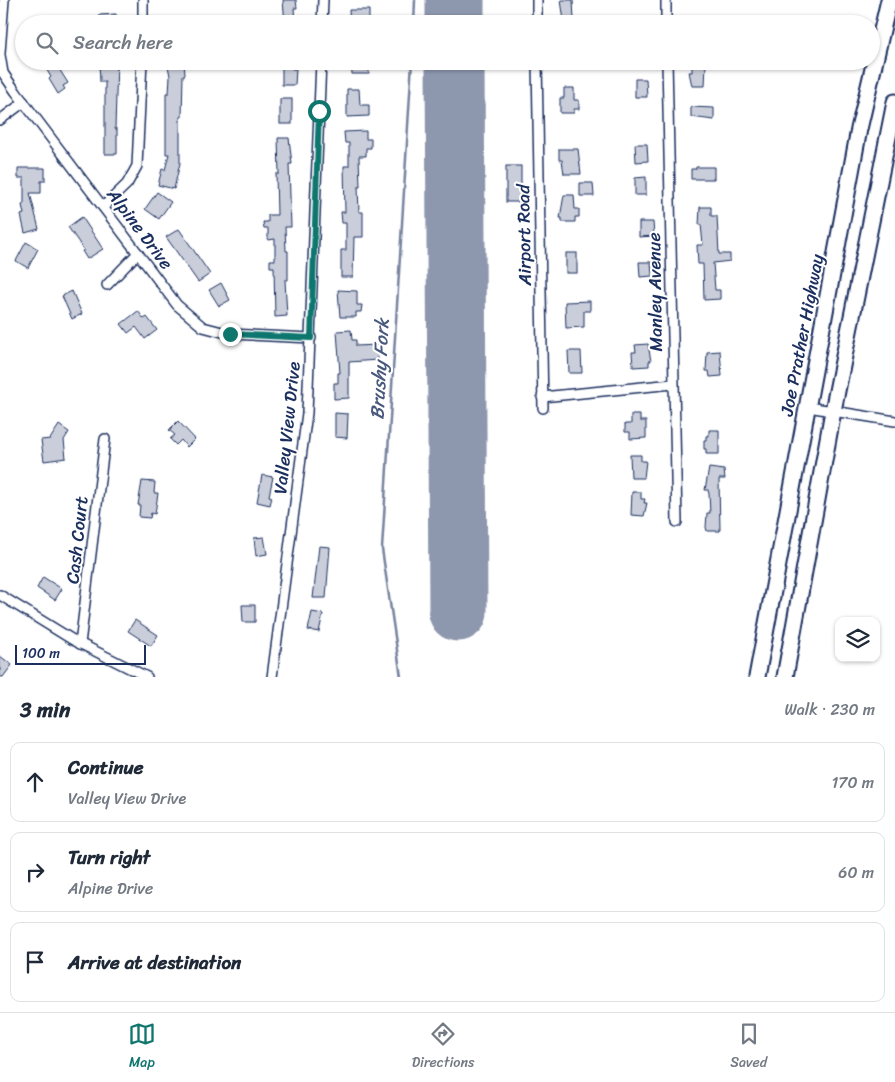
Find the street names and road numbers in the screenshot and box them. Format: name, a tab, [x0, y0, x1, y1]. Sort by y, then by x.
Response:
street label: Alpine Drive	[98, 180, 182, 277]
street label: Airport Road	[507, 183, 541, 287]
street label: Manley Avenue	[638, 232, 672, 352]
street label: Joe Prather Highway	[770, 251, 833, 420]
street label: Valley View Drive	[264, 360, 310, 496]
street label: Cash Court	[56, 494, 98, 585]

